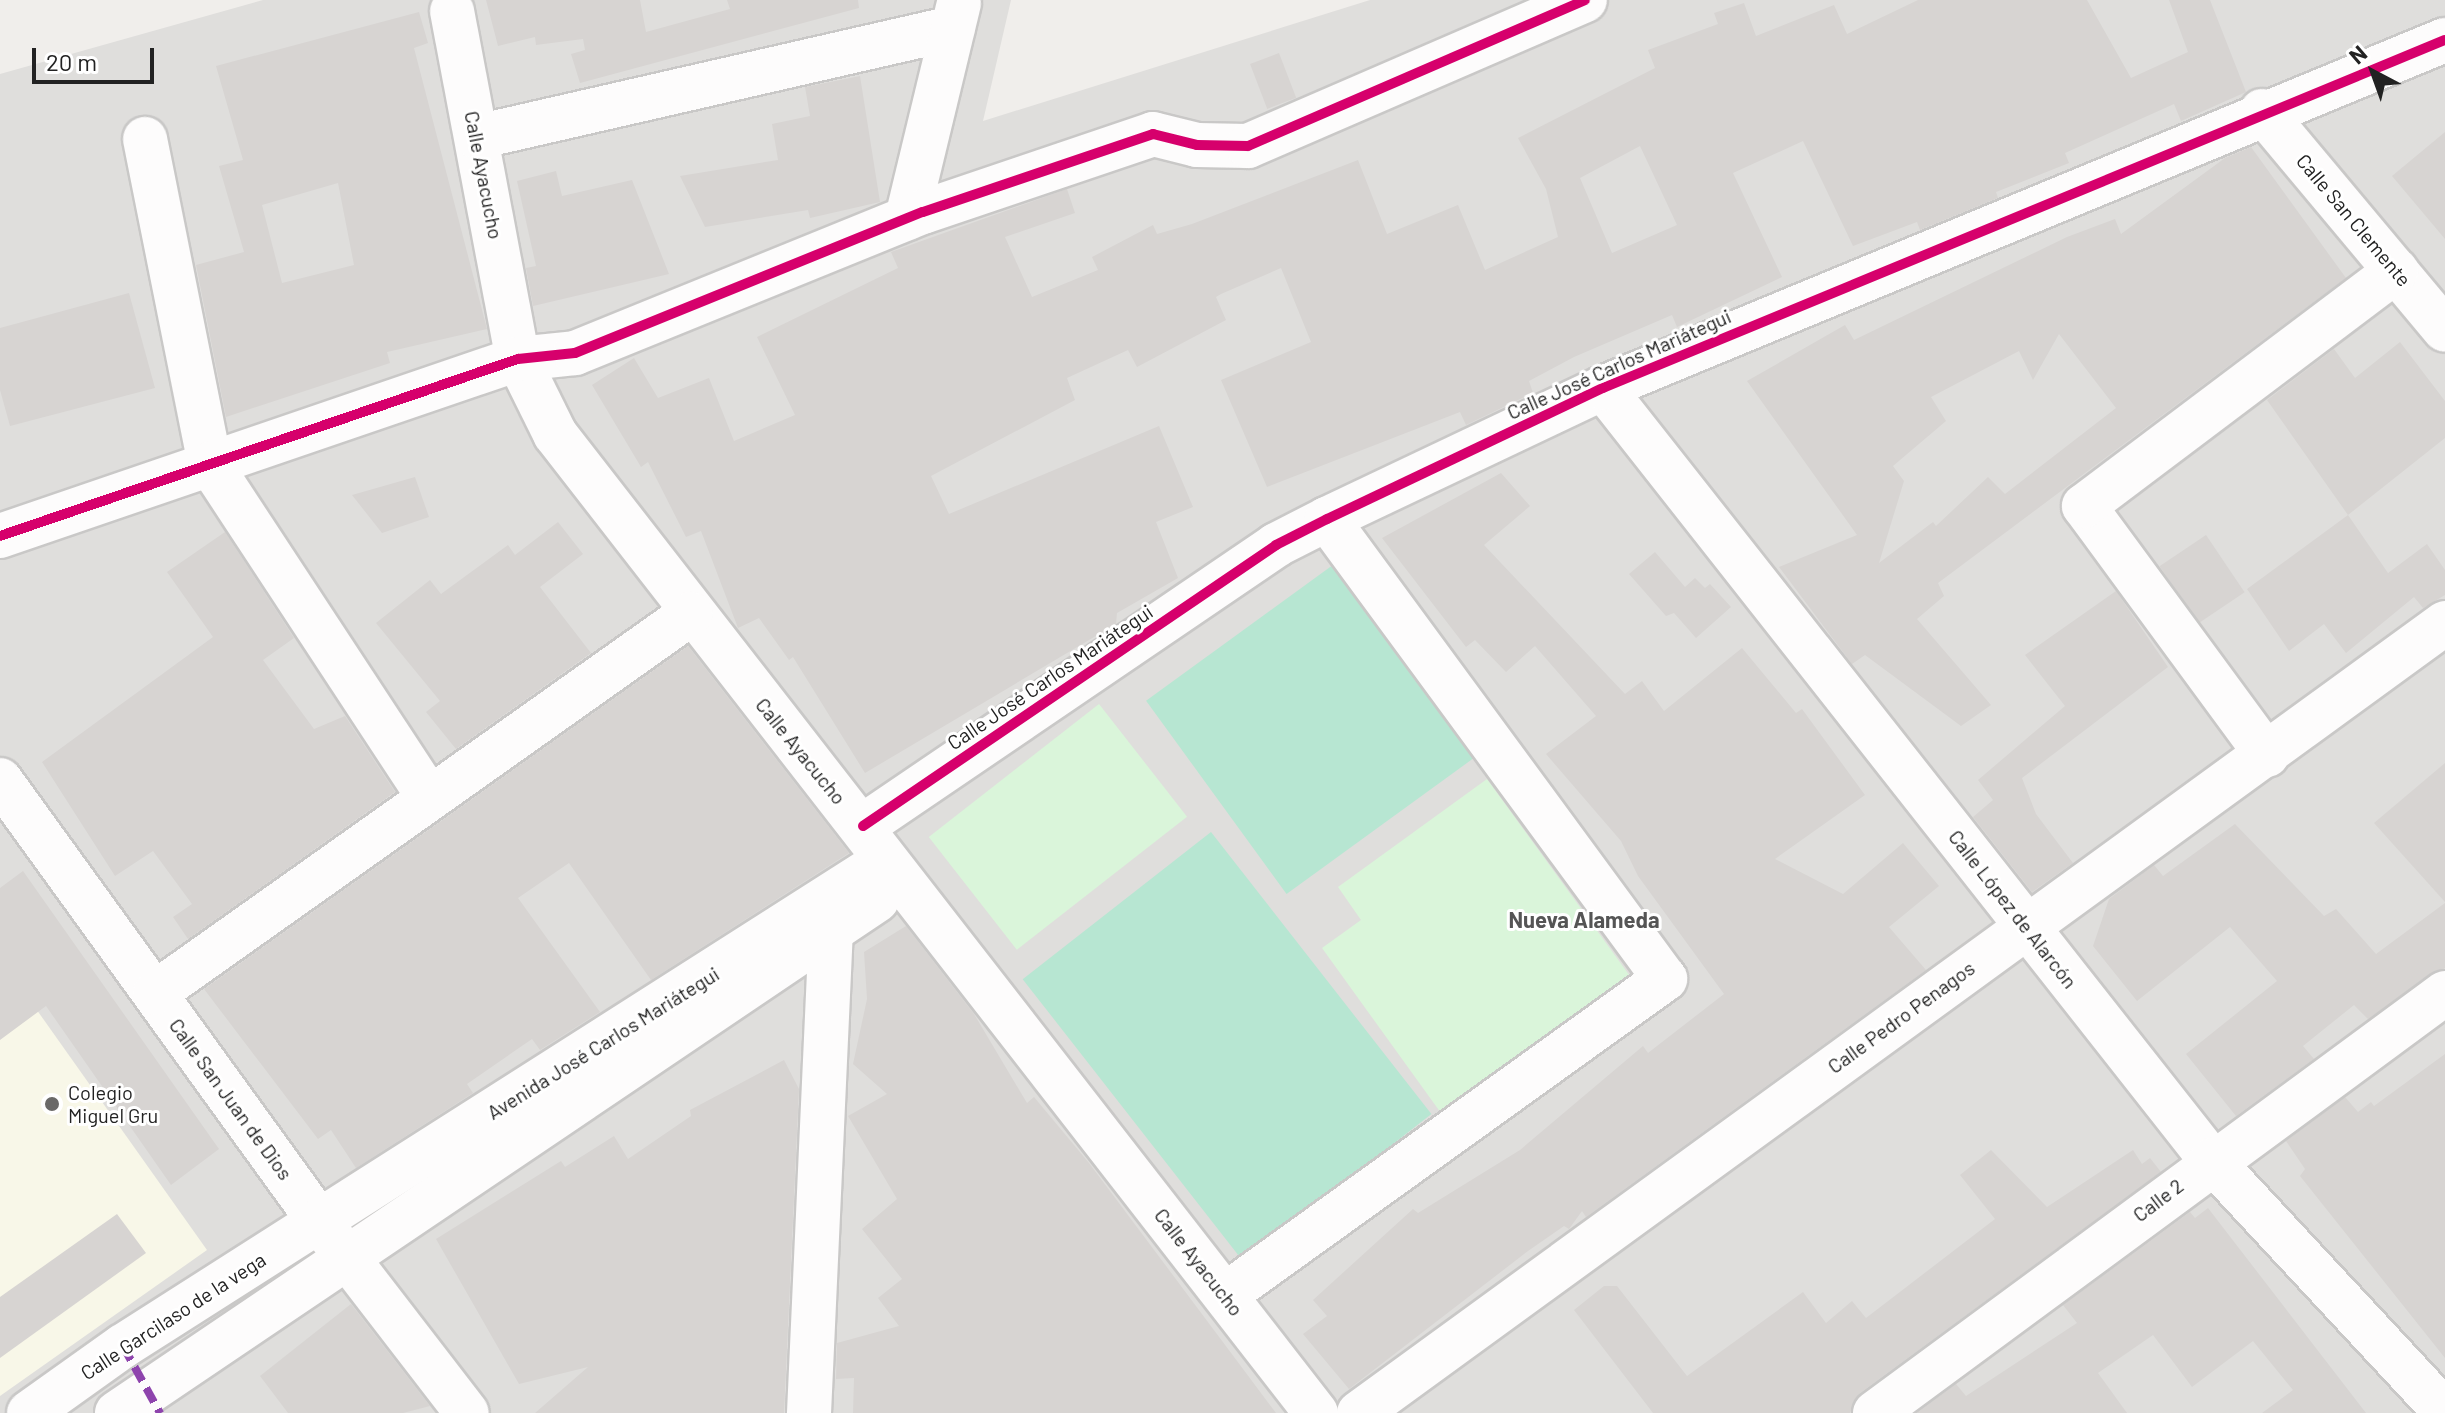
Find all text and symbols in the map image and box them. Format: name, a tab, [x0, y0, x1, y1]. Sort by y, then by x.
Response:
scale bar	[36, 32, 158, 82]
north arrow	[2333, 32, 2413, 112]
text: N	[2343, 39, 2371, 69]
text: 20 m	[46, 47, 97, 76]
street label: Calle Ayacucho	[460, 109, 508, 241]
street label: Calle San Clemente	[2292, 149, 2416, 291]
street label: Calle José Carlos Mariátegui	[1503, 304, 1735, 424]
street label: Calle José Carlos Mariátegui	[943, 599, 1157, 755]
street label: Calle Ayacucho	[751, 693, 851, 809]
street label: Calle López de Alarcón	[1944, 825, 2082, 993]
district label: Nueva Alameda	[1508, 907, 1660, 933]
street label: Calle Pedro Penagos	[1823, 956, 1979, 1078]
street label: Avenida José Carlos Mariátegui	[483, 962, 723, 1124]
street label: Calle San Juan de Dios	[164, 1014, 298, 1184]
place label: Colegio Miguel Gru	[68, 1080, 158, 1127]
marker: Colegio Miguel Gru	[43, 1095, 61, 1113]
street label: Calle 2	[2128, 1173, 2188, 1227]
street label: Calle Ayacucho	[1150, 1203, 1248, 1321]
street label: Calle Garcilaso de la vega	[76, 1247, 270, 1385]

